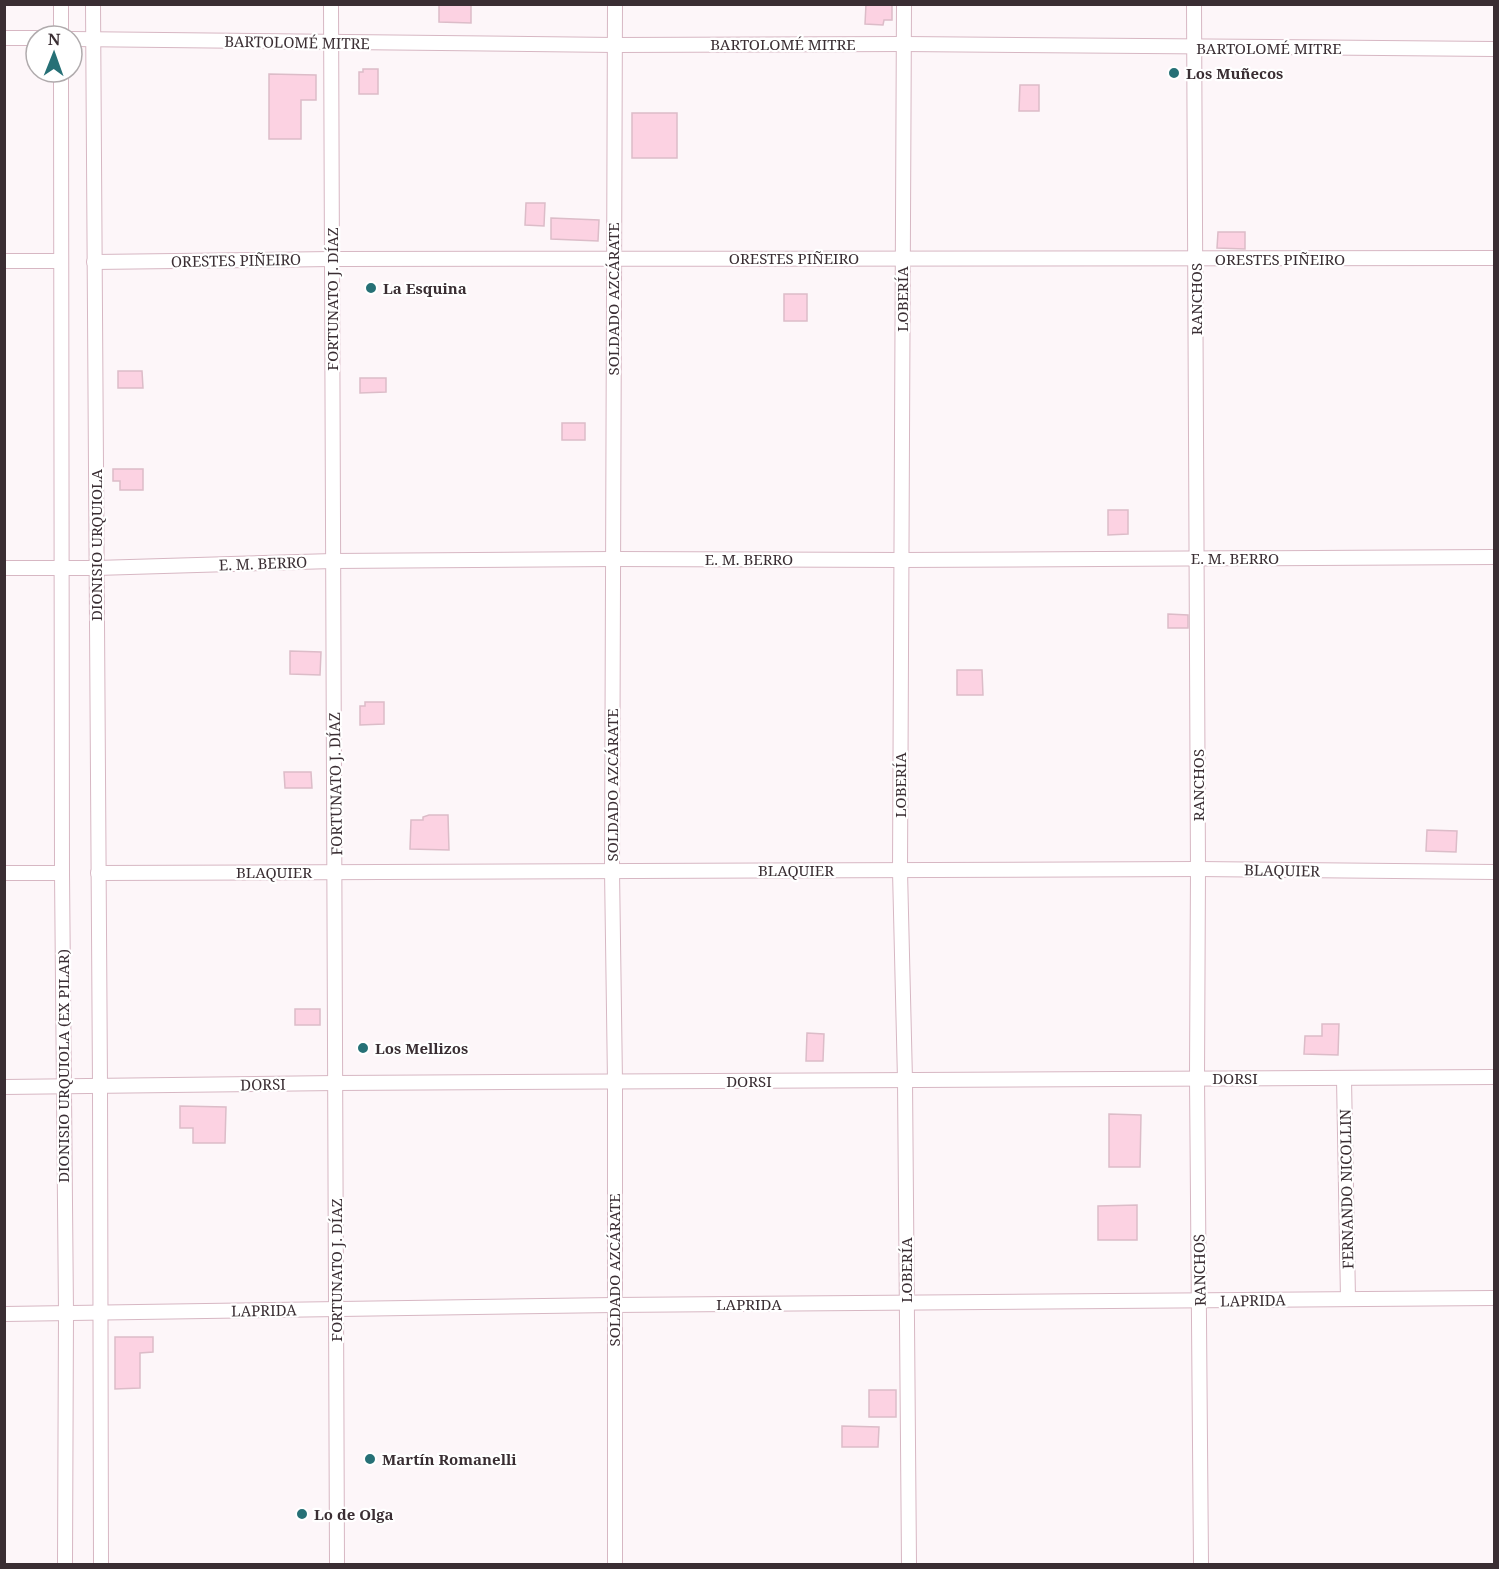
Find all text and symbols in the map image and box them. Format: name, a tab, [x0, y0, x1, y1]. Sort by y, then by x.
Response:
north arrow	[24, 24, 84, 84]
text: N	[48, 28, 61, 50]
street label: BARTOLOMÉ MITRE	[224, 31, 370, 53]
street label: BARTOLOMÉ MITRE	[710, 34, 856, 54]
street label: BARTOLOMÉ MITRE	[1196, 38, 1342, 58]
place label: Los Muñecos	[1186, 63, 1283, 83]
marker: Los Muñecos	[1167, 66, 1181, 80]
street label: SOLDADO AZCÁRATE	[603, 222, 623, 376]
street label: FORTUNATO J. DÍAZ	[322, 227, 342, 371]
street label: ORESTES PIÑEIRO	[729, 248, 859, 268]
street label: ORESTES PIÑEIRO	[171, 249, 301, 271]
street label: ORESTES PIÑEIRO	[1215, 249, 1345, 269]
street label: RANCHOS	[1186, 263, 1206, 335]
street label: LOBERÍA	[892, 266, 912, 332]
place label: La Esquina	[383, 278, 467, 298]
marker: La Esquina	[364, 281, 378, 295]
street label: DIONISIO URQUIOLA	[86, 469, 106, 621]
street label: E. M. BERRO	[1191, 548, 1279, 568]
street label: E. M. BERRO	[705, 549, 793, 569]
street label: E. M. BERRO	[218, 551, 308, 575]
street label: SOLDADO AZCÁRATE	[602, 708, 622, 862]
street label: FORTUNATO J. DÍAZ	[324, 712, 346, 856]
street label: RANCHOS	[1188, 749, 1208, 821]
street label: LOBERÍA	[890, 752, 910, 818]
street label: BLAQUIER	[1244, 859, 1320, 881]
street label: BLAQUIER	[758, 860, 834, 880]
street label: BLAQUIER	[236, 862, 312, 882]
street label: DIONISIO URQUIOLA (EX PILAR)	[53, 949, 73, 1183]
place label: Los Mellizos	[375, 1038, 468, 1058]
marker: Los Mellizos	[356, 1041, 370, 1055]
street label: DORSI	[1212, 1068, 1258, 1088]
street label: DORSI	[726, 1071, 772, 1091]
street label: DORSI	[240, 1074, 286, 1094]
street label: FERNANDO NICOLLIN	[1335, 1108, 1357, 1269]
street label: SOLDADO AZCÁRATE	[604, 1193, 624, 1347]
street label: FORTUNATO J. DÍAZ	[326, 1198, 346, 1342]
street label: RANCHOS	[1188, 1234, 1210, 1306]
street label: LOBERÍA	[896, 1237, 916, 1303]
street label: LAPRIDA	[1220, 1289, 1286, 1311]
street label: LAPRIDA	[716, 1294, 782, 1314]
street label: LAPRIDA	[231, 1299, 297, 1321]
place label: Martín Romanelli	[382, 1449, 517, 1469]
marker: Martín Romanelli	[363, 1452, 377, 1466]
place label: Lo de Olga	[314, 1504, 394, 1524]
marker: Lo de Olga	[295, 1507, 309, 1521]

